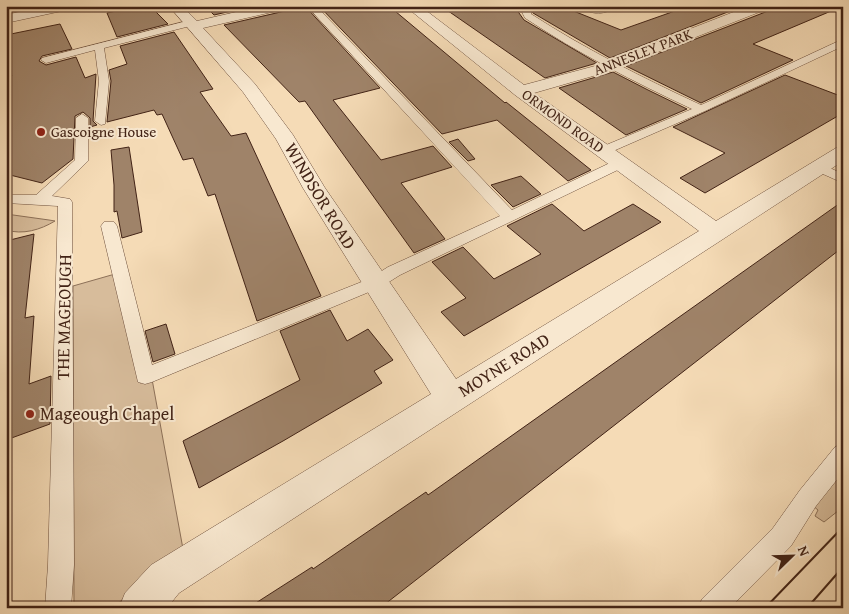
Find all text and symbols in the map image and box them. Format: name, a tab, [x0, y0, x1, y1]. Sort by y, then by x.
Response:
street label: ANNESLEY PARK	[590, 23, 696, 80]
street label: ORMOND ROAD	[518, 84, 609, 158]
place label: Gascoigne House	[51, 121, 156, 142]
marker: Gascoigne House	[35, 126, 47, 138]
street label: WINDSOR ROAD	[278, 137, 363, 254]
street label: THE MAGEOUGH	[49, 254, 78, 380]
street label: MOYNE ROAD	[453, 326, 555, 403]
place label: Mageough Chapel	[40, 400, 174, 427]
marker: Mageough Chapel	[24, 408, 36, 420]
north arrow	[766, 532, 816, 582]
text: N	[793, 543, 815, 560]

